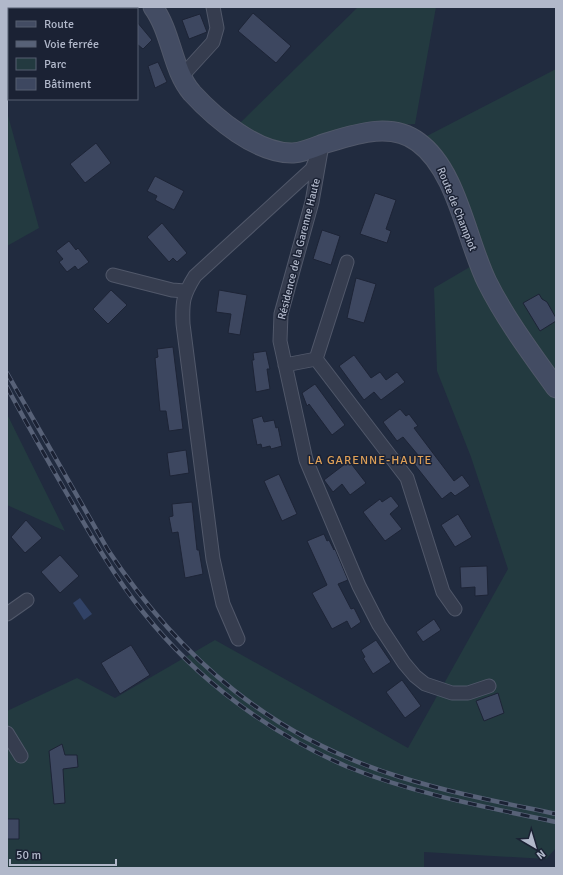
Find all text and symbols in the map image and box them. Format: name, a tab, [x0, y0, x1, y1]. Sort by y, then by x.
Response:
legend	[8, 8, 138, 100]
text: Route	[44, 17, 74, 32]
text: Voie ferrée	[44, 37, 99, 52]
text: Parc	[44, 57, 67, 72]
text: Bâtiment	[44, 77, 91, 92]
street label: Route de Champiot	[434, 165, 480, 253]
street label: Résidence de la Garenne Haute	[275, 177, 323, 321]
district label: LA GARENNE-HAUTE	[308, 453, 432, 468]
north arrow	[515, 827, 555, 867]
scale bar	[10, 841, 116, 867]
text: N	[534, 847, 548, 862]
text: 50 m	[16, 848, 41, 863]

